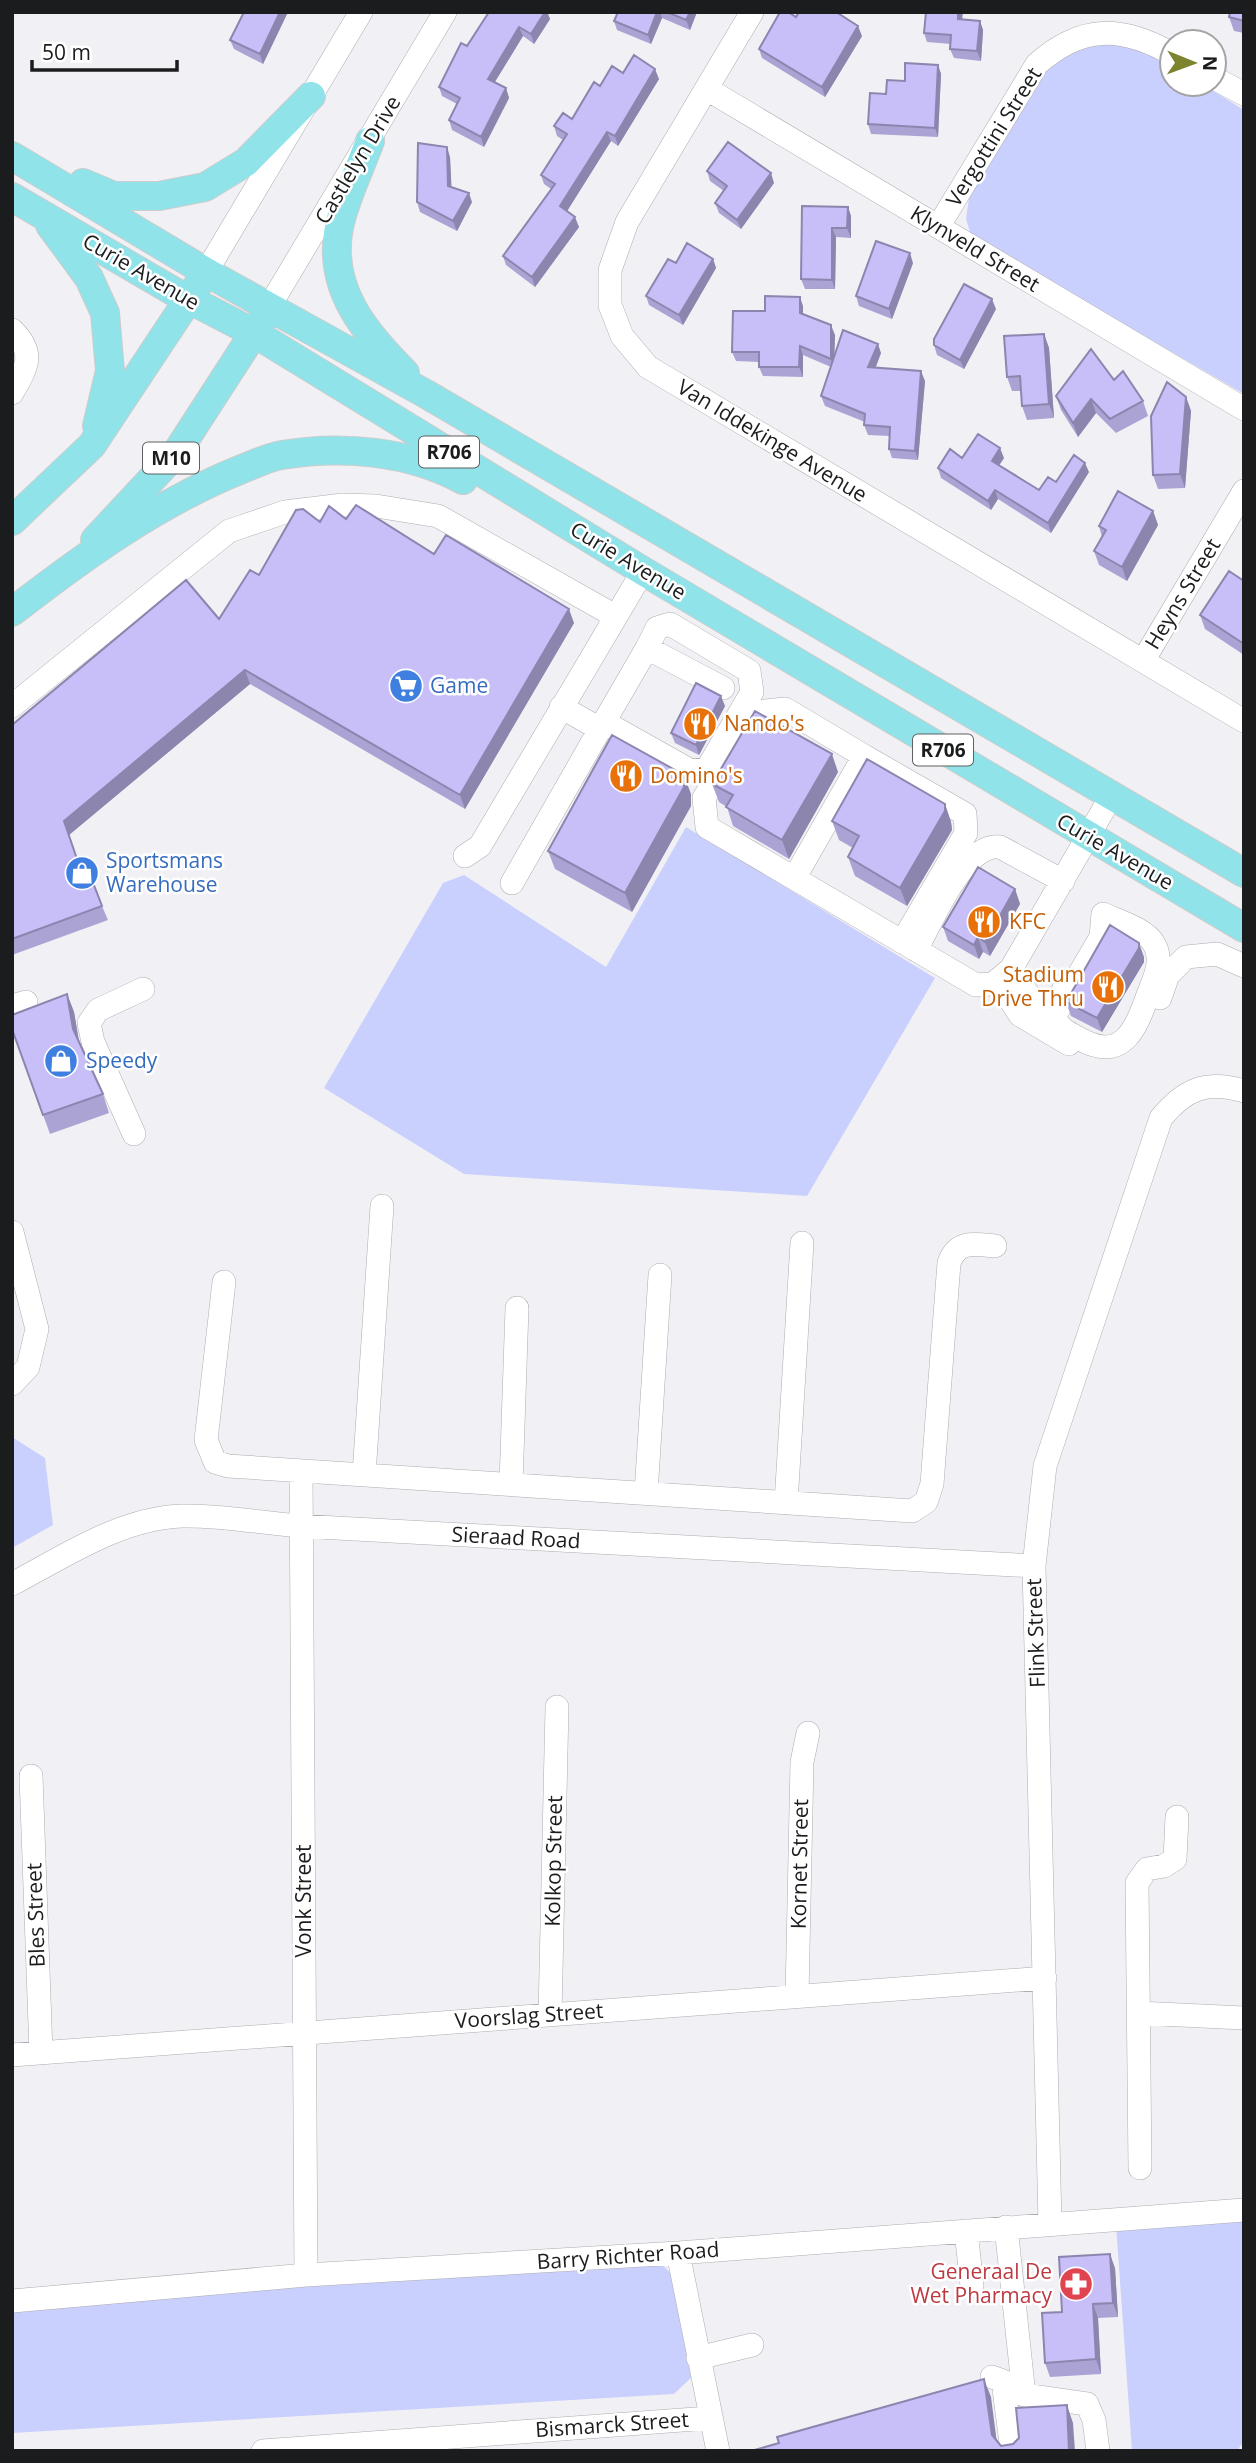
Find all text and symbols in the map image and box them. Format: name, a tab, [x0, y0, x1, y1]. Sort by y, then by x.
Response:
scale bar	[32, 28, 177, 72]
north arrow	[1158, 28, 1228, 98]
text: 50 m	[42, 38, 91, 66]
text: N	[1197, 55, 1223, 71]
street label: Vergottini Street	[939, 61, 1047, 212]
street label: Castlelyn Drive	[308, 90, 406, 229]
street label: Klynveld Street	[906, 199, 1045, 298]
street label: Curie Avenue	[78, 226, 205, 316]
street label: Van Iddekinge Avenue	[672, 372, 873, 508]
road number: R706	[419, 436, 479, 467]
road number: M10	[143, 442, 199, 474]
street label: Curie Avenue	[565, 515, 692, 606]
street label: Heyns Street	[1138, 533, 1226, 654]
supermarket icon: Game	[387, 667, 425, 705]
place label: Game	[430, 671, 488, 699]
restaurant icon: Nando's	[681, 705, 719, 743]
place label: Nando's	[724, 709, 804, 737]
road number: R706	[913, 734, 973, 765]
restaurant icon: Domino's	[607, 757, 645, 795]
place label: Domino's	[650, 761, 743, 789]
street label: Curie Avenue	[1052, 806, 1179, 896]
place label: Sportsmans Warehouse	[106, 846, 223, 898]
shop icon: Sportsmans Warehouse	[63, 854, 101, 892]
restaurant icon: KFC	[965, 903, 1003, 941]
place label: KFC	[1009, 907, 1046, 935]
place label: Stadium Drive Thru	[981, 960, 1084, 1012]
restaurant icon: Stadium Drive Thru	[1089, 968, 1127, 1006]
shop icon: Speedy	[42, 1042, 80, 1080]
place label: Speedy	[86, 1046, 158, 1074]
street label: Sieraad Road	[451, 1520, 581, 1554]
street label: Flink Street	[1019, 1578, 1051, 1688]
street label: Kolkop Street	[538, 1795, 568, 1927]
street label: Kornet Street	[784, 1799, 814, 1929]
street label: Vonk Street	[289, 1844, 317, 1958]
street label: Bles Street	[19, 1862, 51, 1968]
street label: Voorslag Street	[454, 1996, 604, 2034]
street label: Barry Richter Road	[536, 2235, 720, 2275]
place label: Generaal De Wet Pharmacy	[910, 2257, 1052, 2309]
pharmacy icon: Generaal De Wet Pharmacy	[1057, 2265, 1095, 2303]
street label: Bismarck Street	[534, 2405, 690, 2443]

